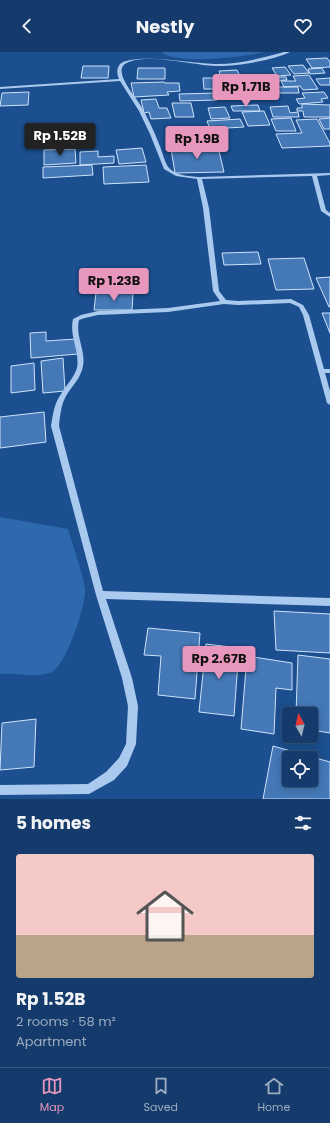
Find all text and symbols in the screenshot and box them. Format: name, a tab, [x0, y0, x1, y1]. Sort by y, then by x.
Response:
text: Nestly	[136, 14, 194, 39]
icon: back	[16, 15, 38, 37]
icon: heart	[292, 15, 314, 37]
pin: Rp 1.71B	[205, 74, 287, 108]
text: Rp 1.71B	[221, 77, 271, 96]
pin: Rp 1.52B	[19, 123, 101, 157]
text: Rp 1.52B	[33, 126, 87, 145]
pin: Rp 1.9B	[160, 126, 234, 160]
text: Rp 1.9B	[174, 129, 220, 148]
pin: Rp 1.23B	[73, 268, 155, 302]
text: Rp 1.23B	[88, 271, 140, 290]
pin: Rp 2.67B	[178, 646, 260, 680]
text: Rp 2.67B	[192, 649, 246, 668]
north arrow	[282, 707, 318, 743]
map controls	[282, 707, 318, 787]
button: locate	[282, 751, 318, 787]
text: 5 homes	[16, 811, 91, 835]
icon: filters	[292, 812, 314, 834]
icon: home	[129, 880, 201, 952]
text: Rp 1.52B	[16, 987, 85, 1011]
text: 2 rooms · 58 m²	[16, 1012, 116, 1031]
text: Apartment	[16, 1032, 86, 1051]
tab: Map	[40, 1075, 64, 1116]
tab: Saved	[144, 1075, 178, 1116]
tab: Home	[257, 1075, 290, 1116]

